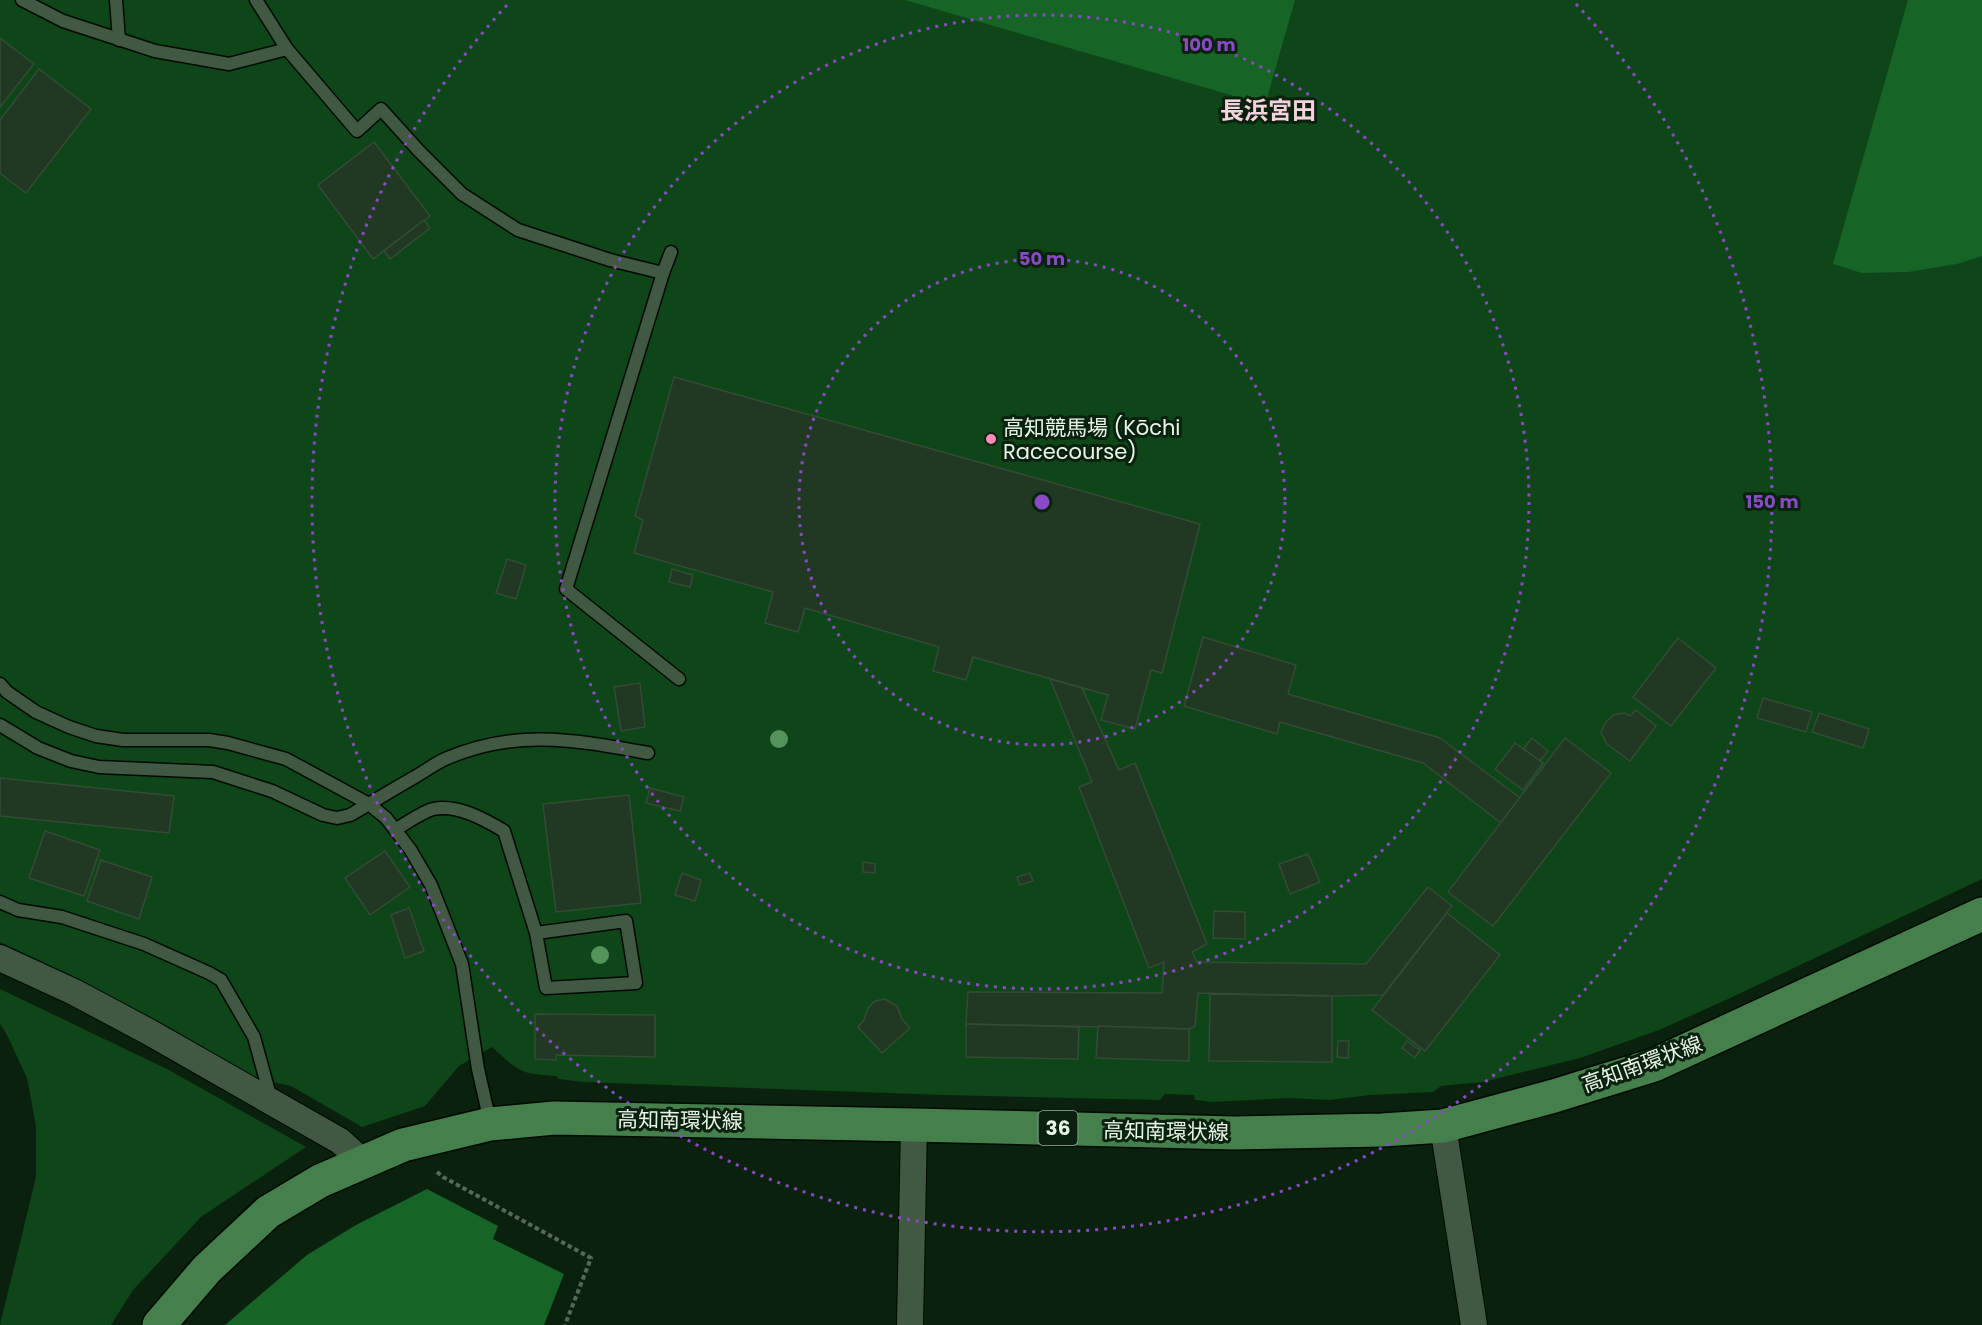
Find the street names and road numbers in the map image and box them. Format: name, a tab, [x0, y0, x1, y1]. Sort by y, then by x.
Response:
street label: 高知南環状線	[1578, 1029, 1706, 1099]
street label: 高知南環状線	[617, 1104, 743, 1136]
road number: 36	[1038, 1111, 1078, 1145]
street label: 高知南環状線	[1103, 1115, 1229, 1147]

